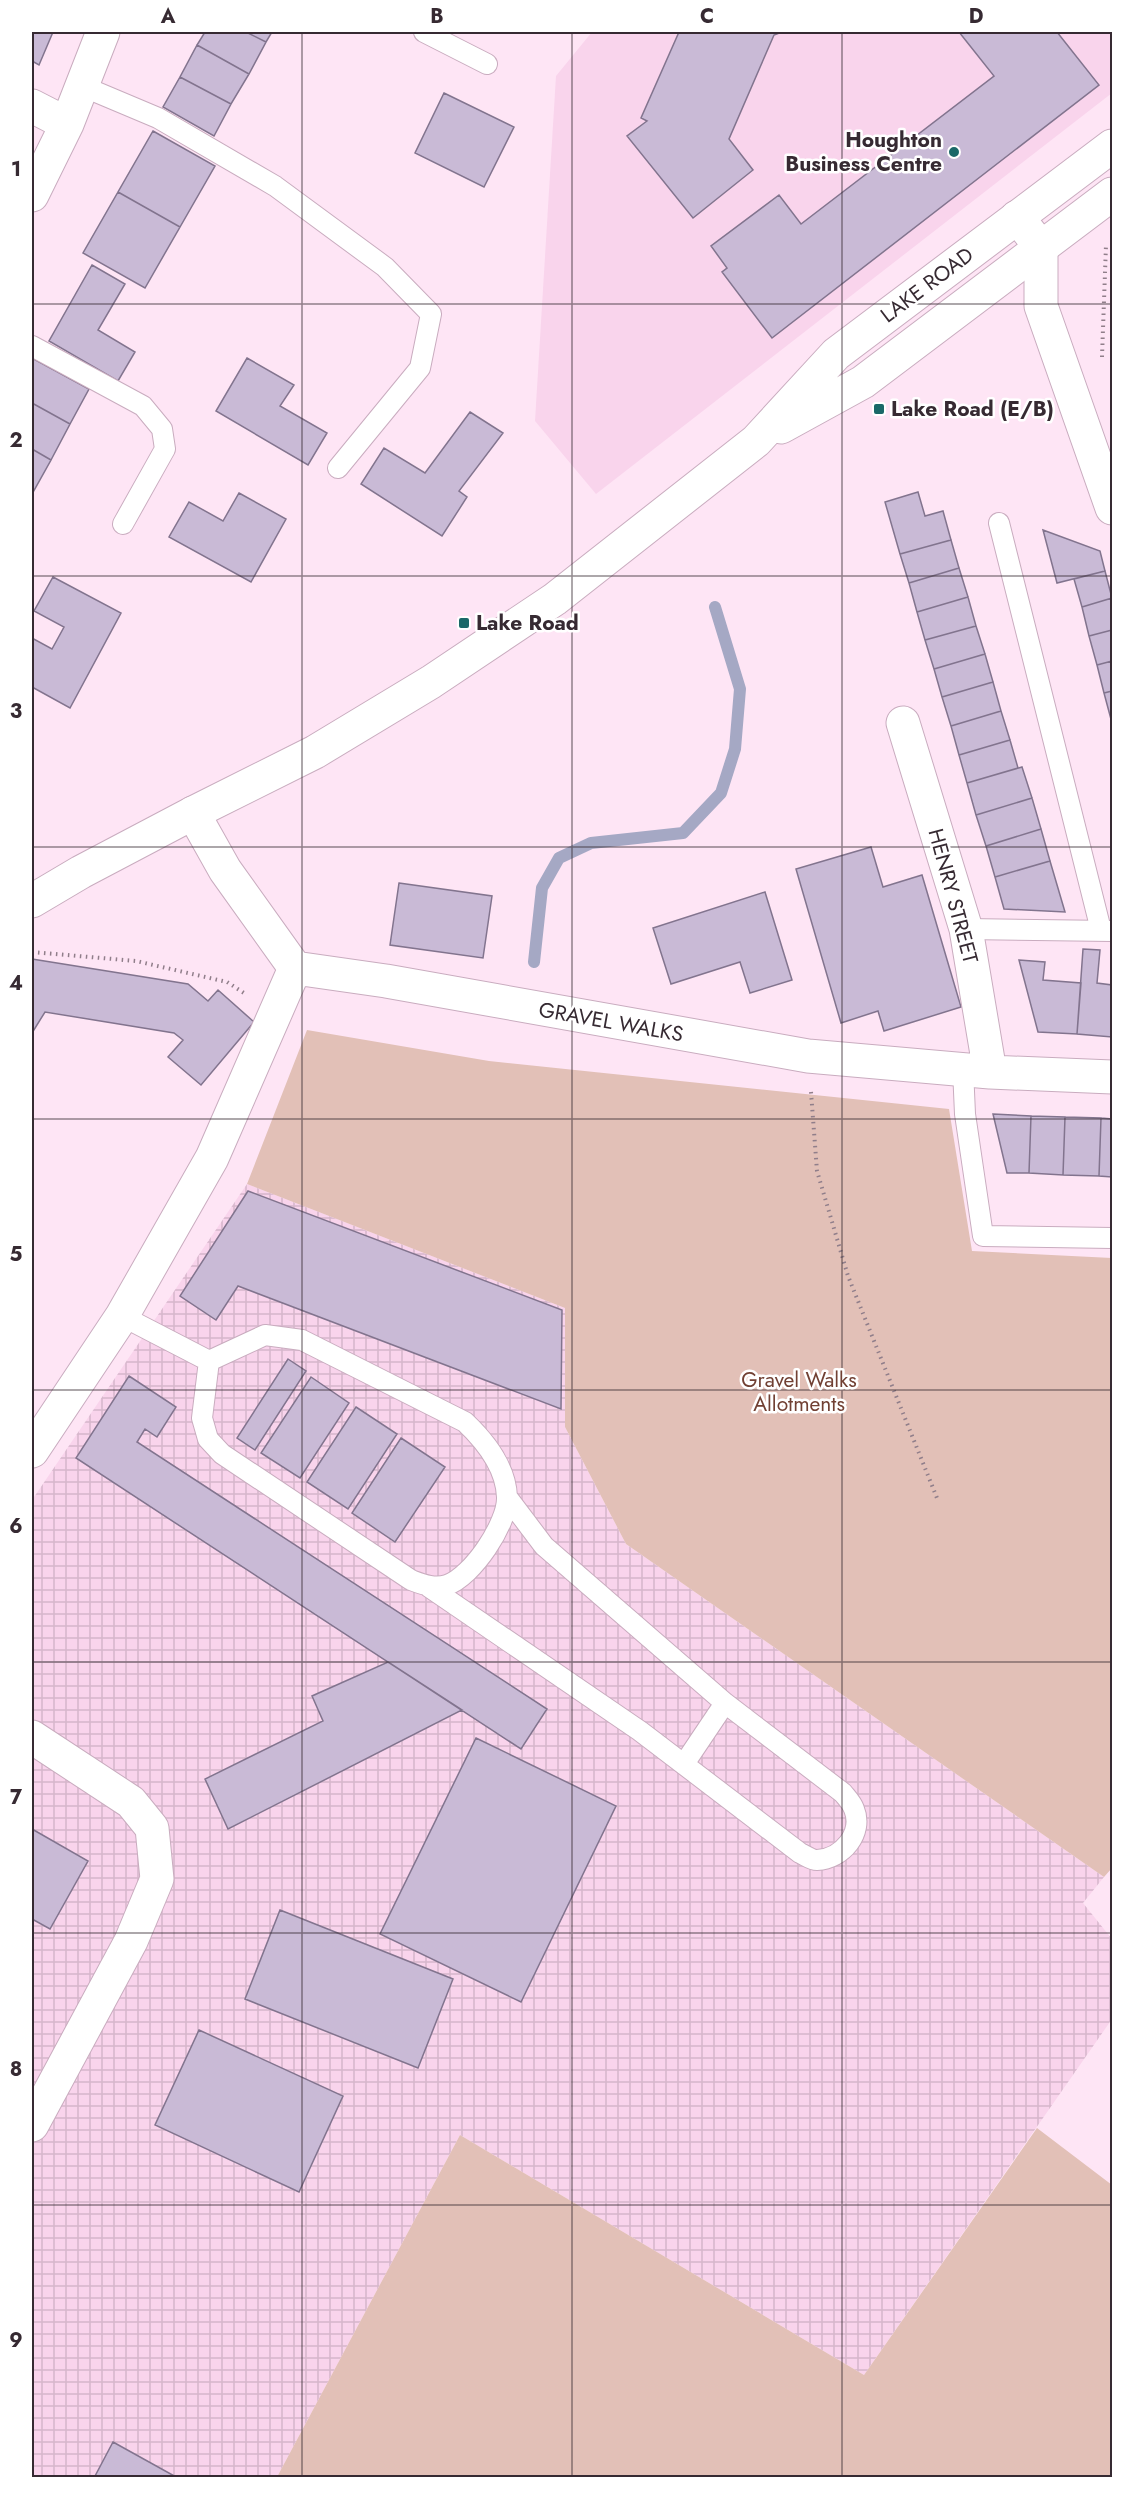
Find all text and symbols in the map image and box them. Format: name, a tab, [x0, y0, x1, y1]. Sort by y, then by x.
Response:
text: A	[160, 2, 176, 31]
text: B	[430, 2, 444, 31]
text: C	[700, 2, 714, 31]
text: D	[969, 2, 983, 31]
place label: Houghton Business Centre	[785, 125, 942, 179]
marker: Houghton Business Centre	[947, 145, 961, 159]
text: 1	[11, 155, 21, 184]
street label: LAKE ROAD	[874, 240, 980, 330]
place label: Lake Road (E/B)	[891, 394, 1054, 424]
marker: Lake Road (E/B)	[872, 402, 886, 416]
text: 2	[9, 426, 23, 455]
place label: Lake Road	[476, 608, 579, 638]
marker: Lake Road	[457, 616, 471, 630]
text: 3	[10, 697, 22, 726]
street label: HENRY STREET	[921, 825, 985, 967]
text: 4	[9, 969, 23, 998]
street label: GRAVEL WALKS	[536, 995, 686, 1049]
text: 5	[10, 1240, 23, 1269]
park label: Gravel Walks Allotments	[741, 1365, 857, 1419]
text: 6	[9, 1512, 23, 1541]
text: 7	[10, 1783, 23, 1812]
text: 8	[10, 2055, 22, 2084]
text: 9	[9, 2326, 23, 2355]

